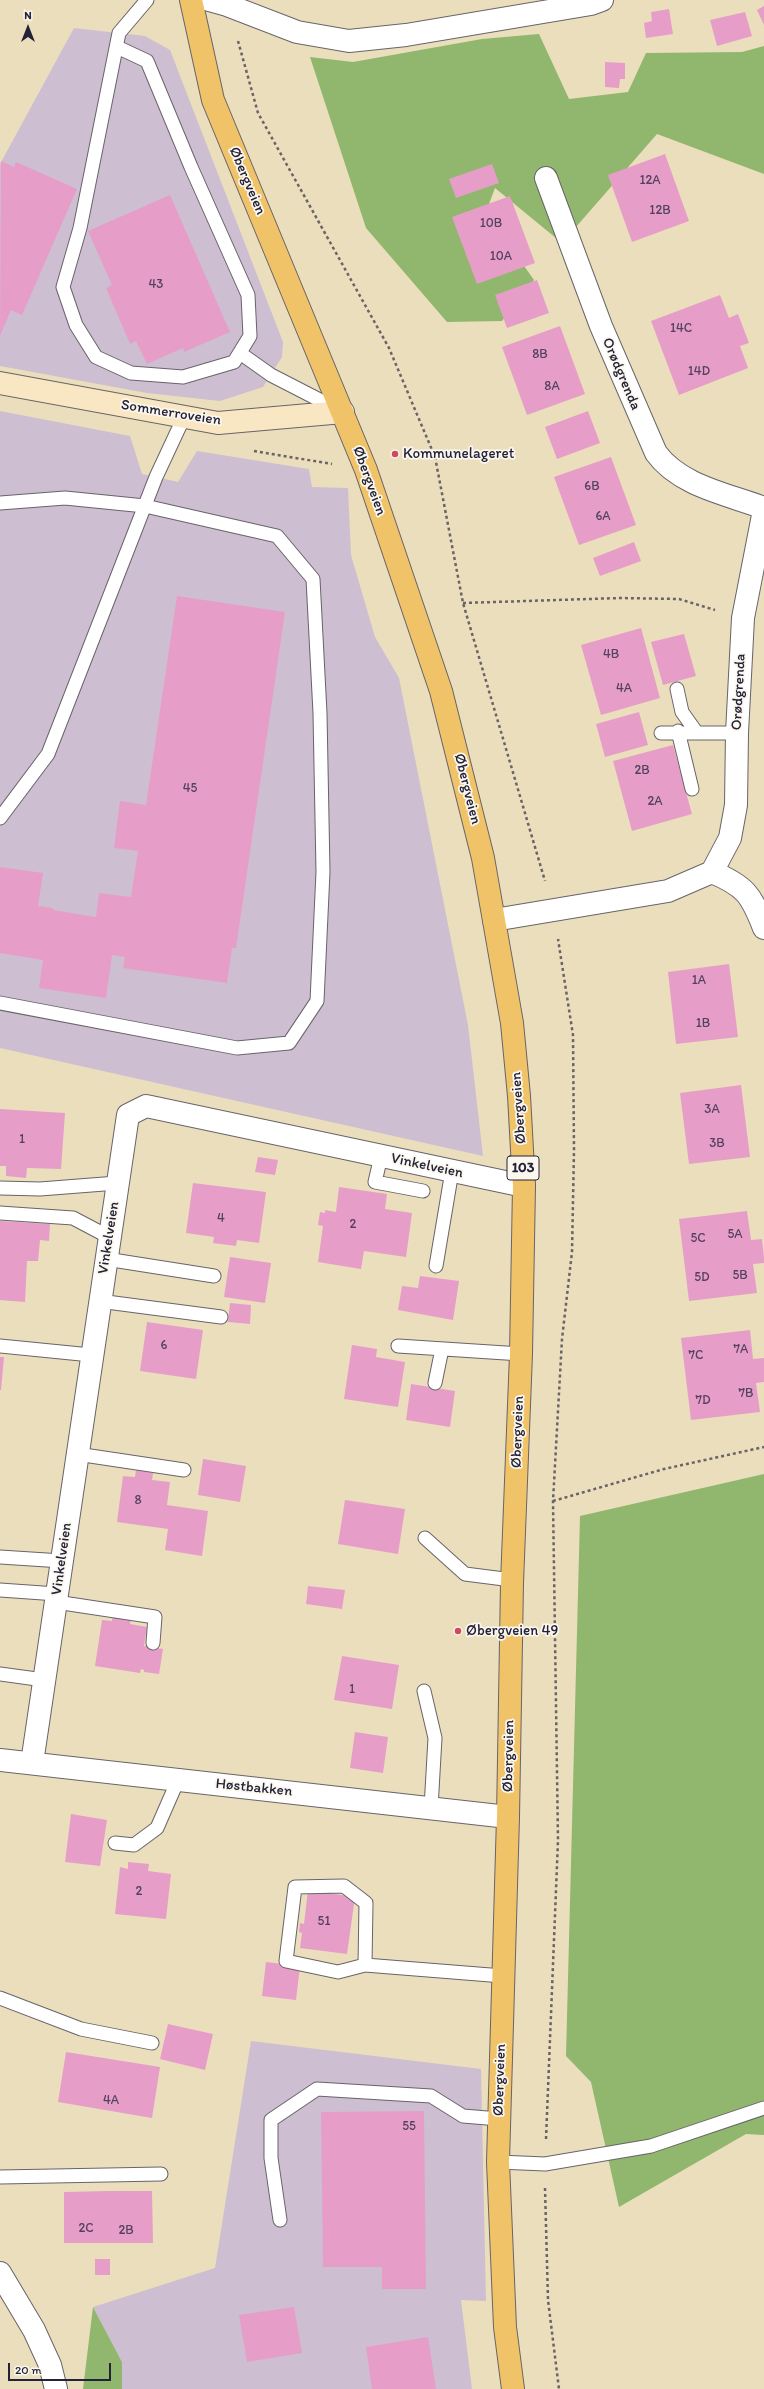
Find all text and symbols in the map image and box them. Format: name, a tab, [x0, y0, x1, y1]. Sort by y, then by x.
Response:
north arrow	[8, 8, 48, 48]
text: N	[24, 9, 32, 22]
street label: Øbergveien	[225, 144, 269, 218]
house number: 12A	[639, 173, 661, 189]
house number: 12B	[649, 203, 671, 219]
house number: 10B	[480, 216, 502, 232]
house number: 10A	[490, 249, 512, 265]
house number: 43	[149, 277, 163, 293]
house number: 14C	[670, 321, 692, 337]
street label: Orødgrenda	[598, 335, 644, 413]
house number: 8B	[532, 347, 548, 363]
house number: 14D	[688, 364, 710, 380]
house number: 8A	[544, 379, 560, 395]
street label: Sommerroveien	[120, 396, 222, 430]
street label: Øbergveien	[348, 444, 390, 518]
place label: Kommunelageret	[403, 445, 514, 463]
marker: Kommunelageret	[390, 449, 400, 459]
house number: 6B	[584, 479, 600, 495]
house number: 6A	[595, 509, 611, 525]
house number: 4B	[603, 647, 619, 663]
street label: Orødgrenda	[728, 653, 750, 731]
house number: 4A	[616, 681, 632, 697]
street label: Øbergveien	[450, 752, 484, 826]
house number: 2B	[634, 763, 650, 779]
house number: 45	[183, 781, 197, 797]
house number: 2A	[647, 794, 663, 810]
house number: 1A	[692, 973, 706, 989]
house number: 1B	[696, 1016, 710, 1032]
street label: Øbergveien	[508, 1071, 530, 1145]
house number: 3A	[704, 1102, 720, 1118]
house number: 1	[19, 1132, 25, 1148]
house number: 3B	[709, 1136, 725, 1152]
street label: Vinkelveien	[389, 1150, 465, 1182]
road number: 103	[507, 1156, 539, 1180]
street label: Vinkelveien	[94, 1200, 124, 1276]
house number: 4	[217, 1211, 225, 1227]
house number: 2	[350, 1217, 356, 1233]
house number: 5A	[727, 1227, 743, 1243]
house number: 5C	[690, 1231, 706, 1247]
house number: 5B	[732, 1268, 748, 1284]
house number: 5D	[694, 1270, 710, 1286]
house number: 6	[161, 1338, 167, 1354]
house number: 7A	[734, 1342, 748, 1358]
house number: 7C	[689, 1348, 703, 1364]
house number: 7B	[739, 1386, 753, 1402]
house number: 7D	[695, 1393, 711, 1409]
street label: Øbergveien	[508, 1396, 528, 1468]
house number: 8	[134, 1493, 142, 1509]
street label: Vinkelveien	[48, 1521, 76, 1597]
place label: Øbergveien 49	[466, 1622, 558, 1640]
marker: Øbergveien 49	[453, 1626, 463, 1636]
house number: 1	[349, 1682, 355, 1698]
street label: Øbergveien	[499, 1720, 519, 1792]
street label: Høstbakken	[215, 1775, 293, 1801]
house number: 2	[136, 1884, 142, 1900]
house number: 51	[318, 1914, 330, 1930]
street label: Øbergveien	[490, 2044, 510, 2116]
house number: 4A	[103, 2093, 119, 2109]
house number: 55	[402, 2119, 416, 2135]
house number: 2C	[78, 2221, 94, 2237]
house number: 2B	[118, 2223, 134, 2239]
scale bar	[10, 2355, 113, 2381]
text: 20 m	[15, 2363, 42, 2377]

